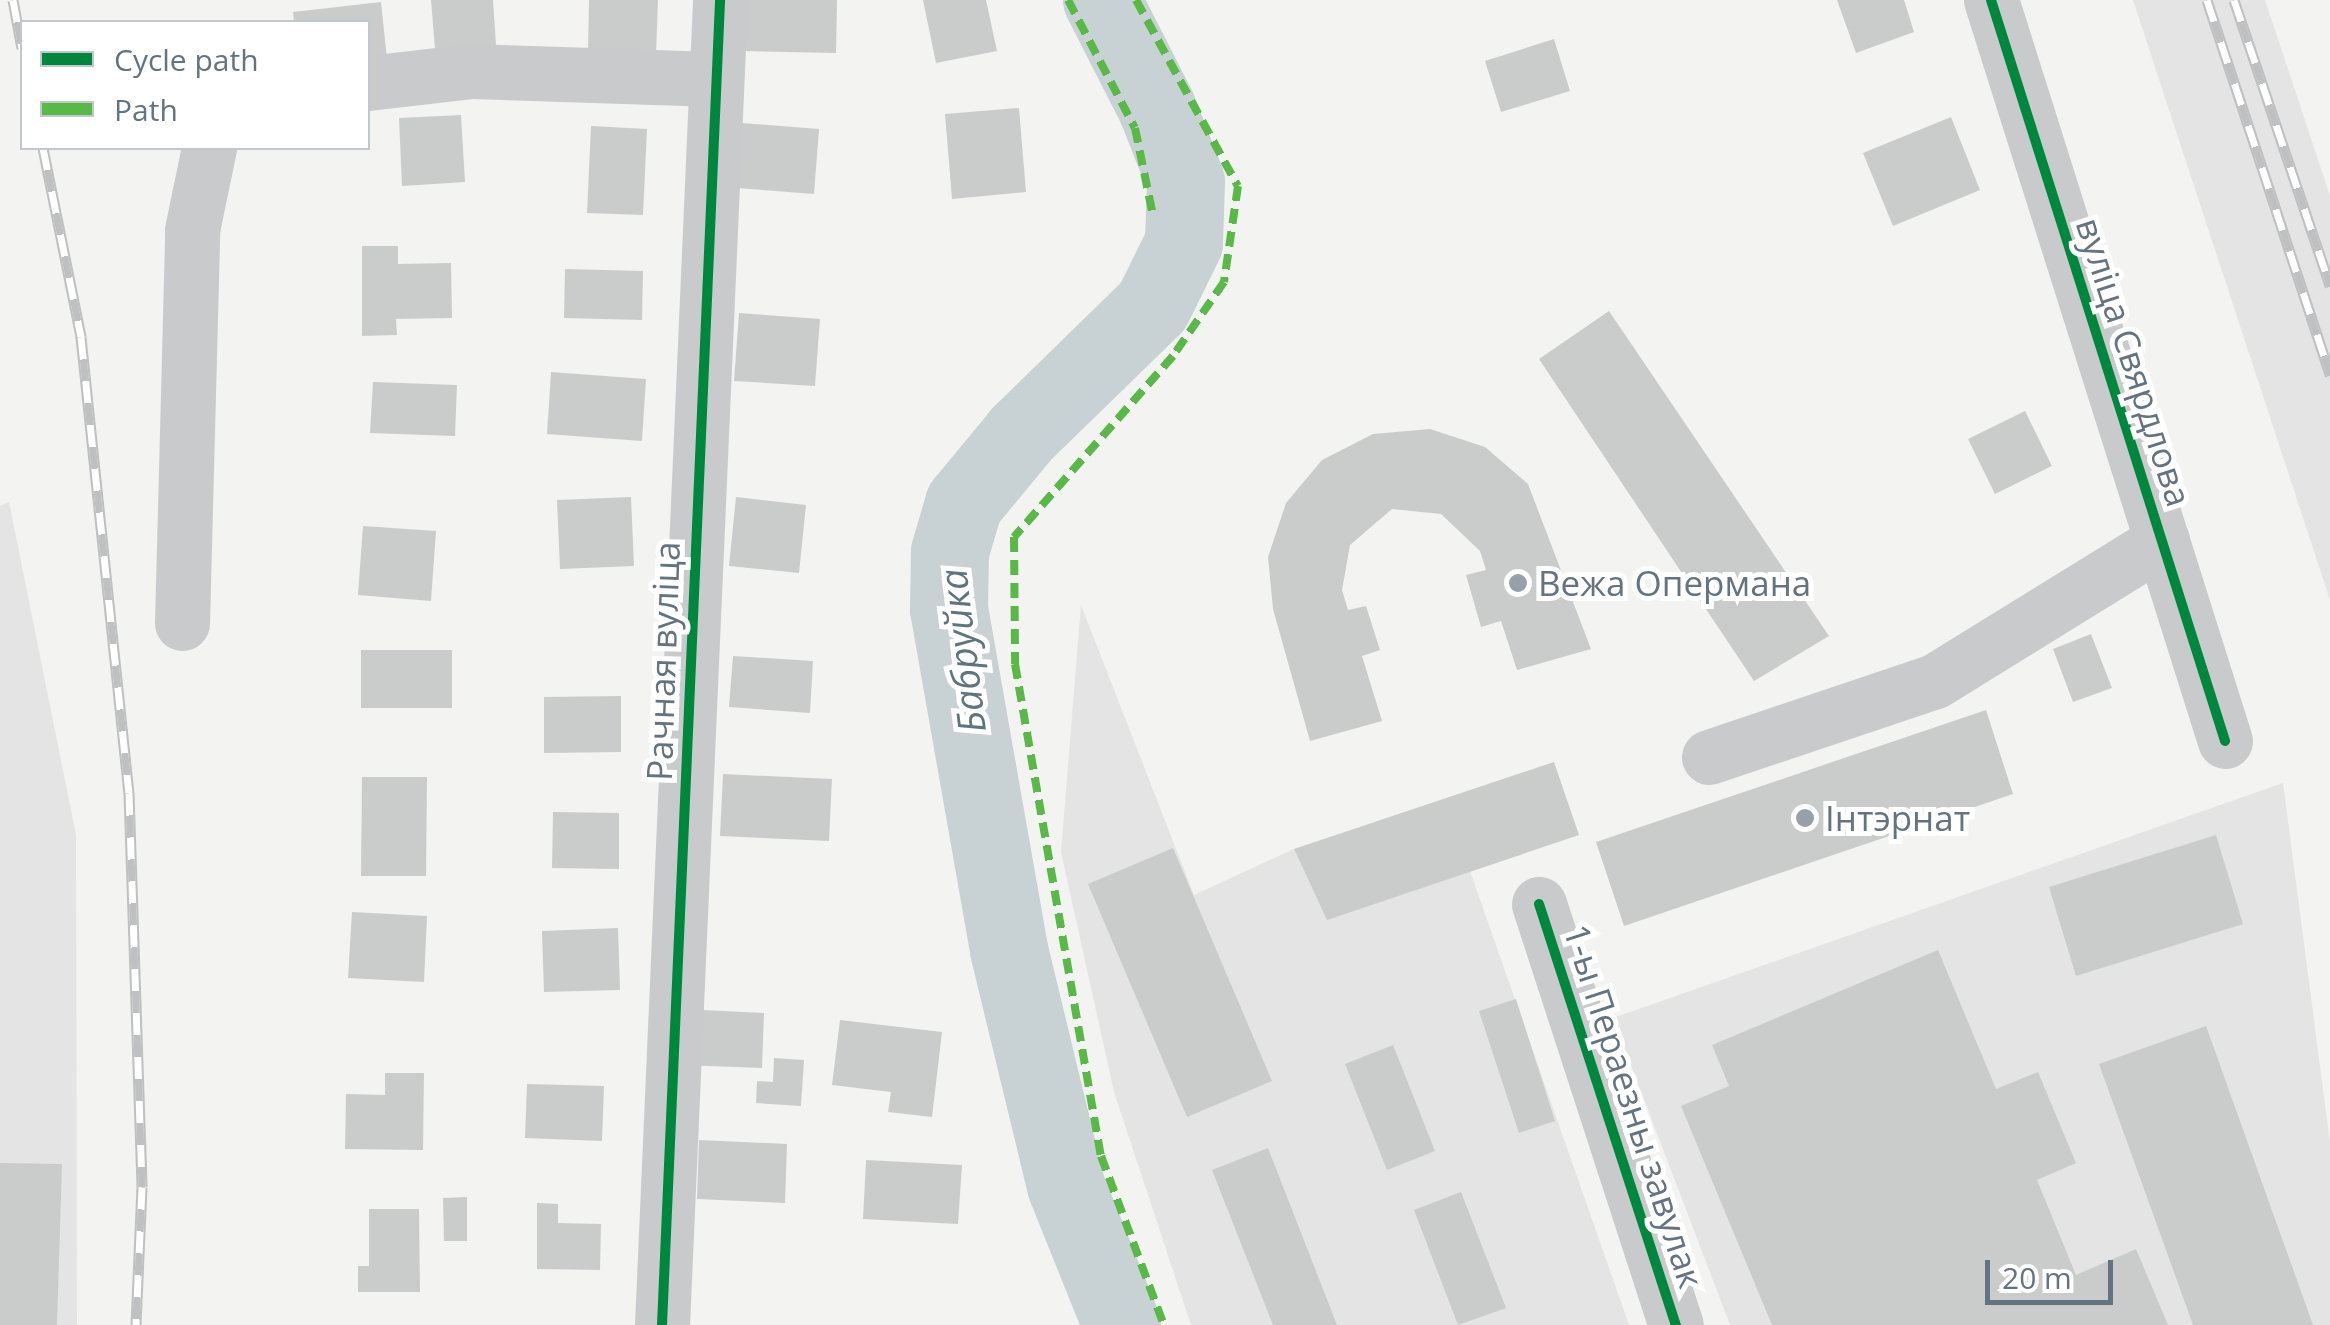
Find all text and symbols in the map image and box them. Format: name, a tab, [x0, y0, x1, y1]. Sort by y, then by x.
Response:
legend	[20, 20, 370, 150]
text: Cycle path	[114, 39, 259, 80]
text: Path	[114, 89, 178, 130]
street label: вуліца Свярдлова	[2068, 213, 2200, 511]
street label: Рачная вуліца	[638, 541, 688, 781]
place label: Вежа Опермана	[1538, 562, 1811, 604]
water label: Бабруйка	[929, 566, 995, 736]
marker: Вежа Опермана	[1507, 572, 1529, 594]
place label: Інтэрнат	[1825, 797, 1970, 839]
marker: Інтэрнат	[1794, 807, 1816, 829]
street label: 1-ы Пераезны завулак	[1555, 919, 1713, 1293]
scale bar	[1990, 1240, 2118, 1302]
text: 20 m	[2002, 1257, 2072, 1298]

